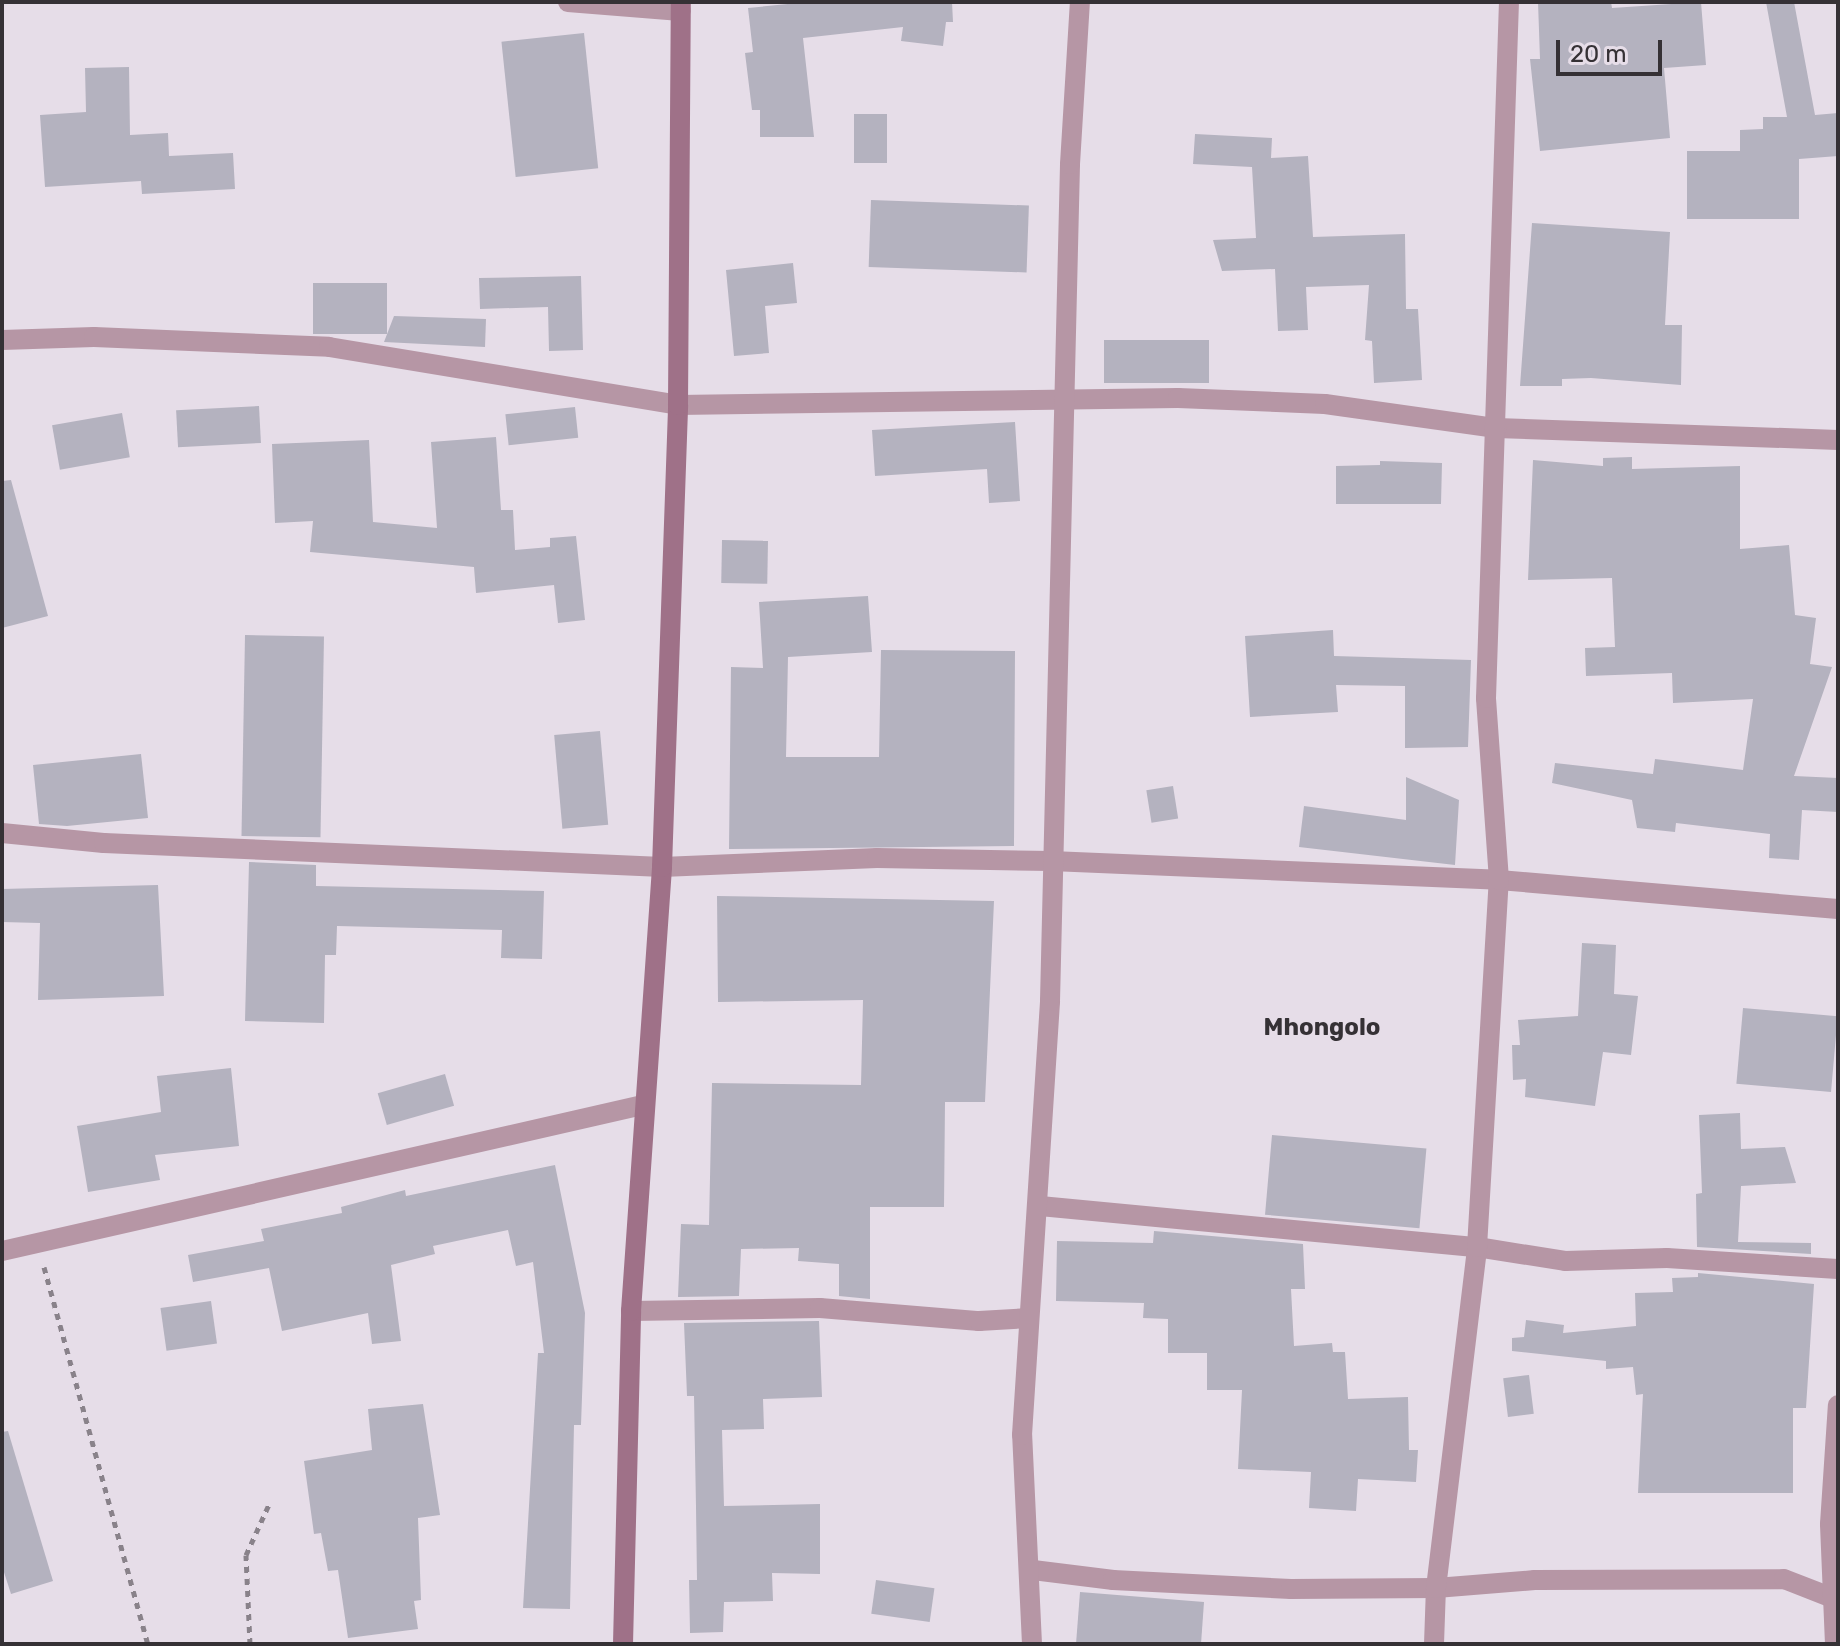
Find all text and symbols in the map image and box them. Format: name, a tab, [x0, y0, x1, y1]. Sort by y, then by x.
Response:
scale bar	[1560, 24, 1666, 74]
text: 20 m	[1570, 40, 1627, 68]
district label: Mhongolo	[1264, 1014, 1380, 1042]

